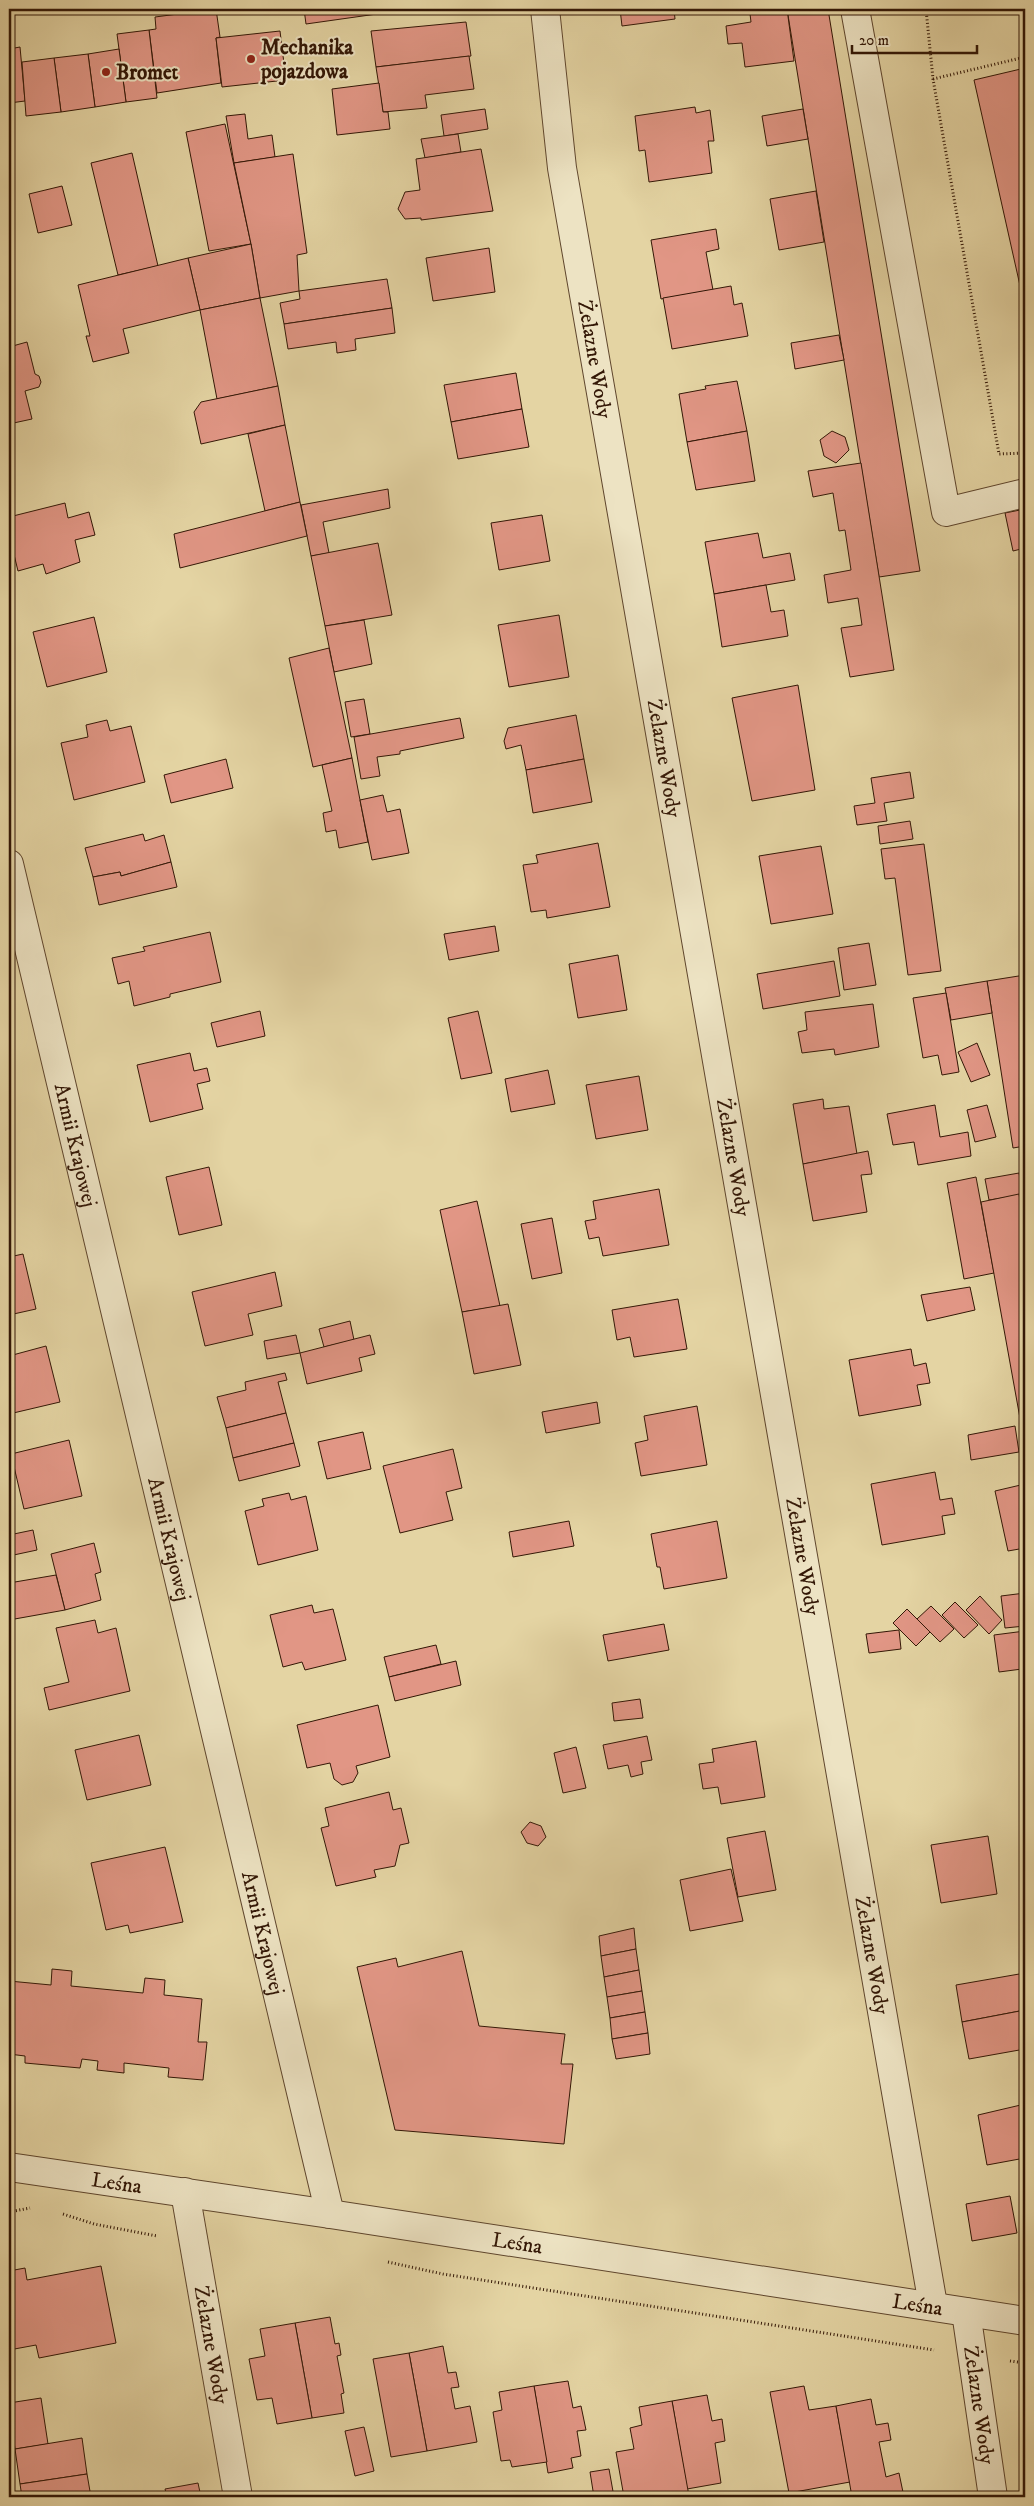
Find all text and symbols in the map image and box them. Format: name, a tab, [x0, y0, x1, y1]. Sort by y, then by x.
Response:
scale bar	[852, 22, 976, 54]
text: 20 m	[859, 31, 889, 50]
place label: Mechanika pojazdowa	[260, 35, 354, 86]
marker: Mechanika pojazdowa	[245, 53, 257, 65]
place label: Bromet	[116, 60, 179, 86]
marker: Bromet	[100, 66, 112, 78]
street label: Żelazne Wody	[571, 298, 617, 421]
street label: Żelazne Wody	[640, 697, 687, 821]
street label: Armii Krajowej	[48, 1081, 102, 1210]
street label: Żelazne Wody	[710, 1096, 756, 1220]
street label: Armii Krajowej	[141, 1475, 196, 1604]
street label: Żelazne Wody	[779, 1495, 825, 1619]
street label: Armii Krajowej	[235, 1869, 290, 1998]
street label: Żelazne Wody	[848, 1894, 895, 2018]
street label: Leśna	[90, 2167, 144, 2200]
street label: Leśna	[490, 2227, 544, 2261]
street label: Żelazne Wody	[188, 2284, 234, 2407]
street label: Leśna	[890, 2289, 945, 2322]
street label: Żelazne Wody	[957, 2344, 1000, 2467]

